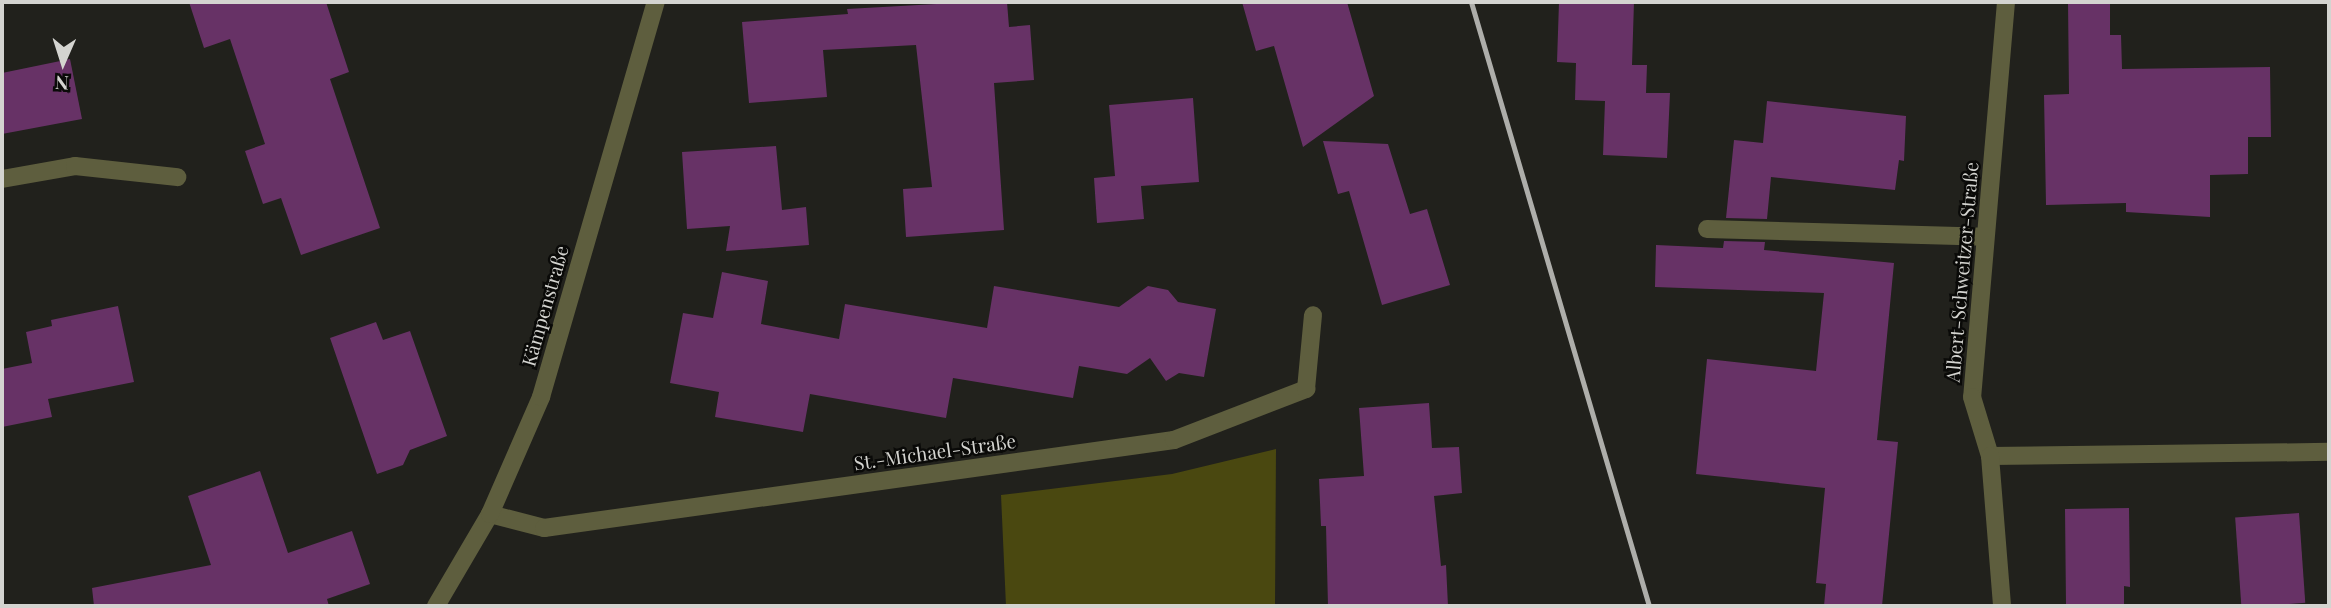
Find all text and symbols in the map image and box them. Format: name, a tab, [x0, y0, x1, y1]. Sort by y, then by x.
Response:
north arrow	[28, 28, 98, 98]
text: N	[54, 71, 69, 97]
street label: Albert-Schweitzer-Straße	[1941, 161, 1983, 383]
street label: Kämpenstraße	[517, 243, 573, 369]
street label: St.-Michael-Straße	[853, 429, 1017, 475]

